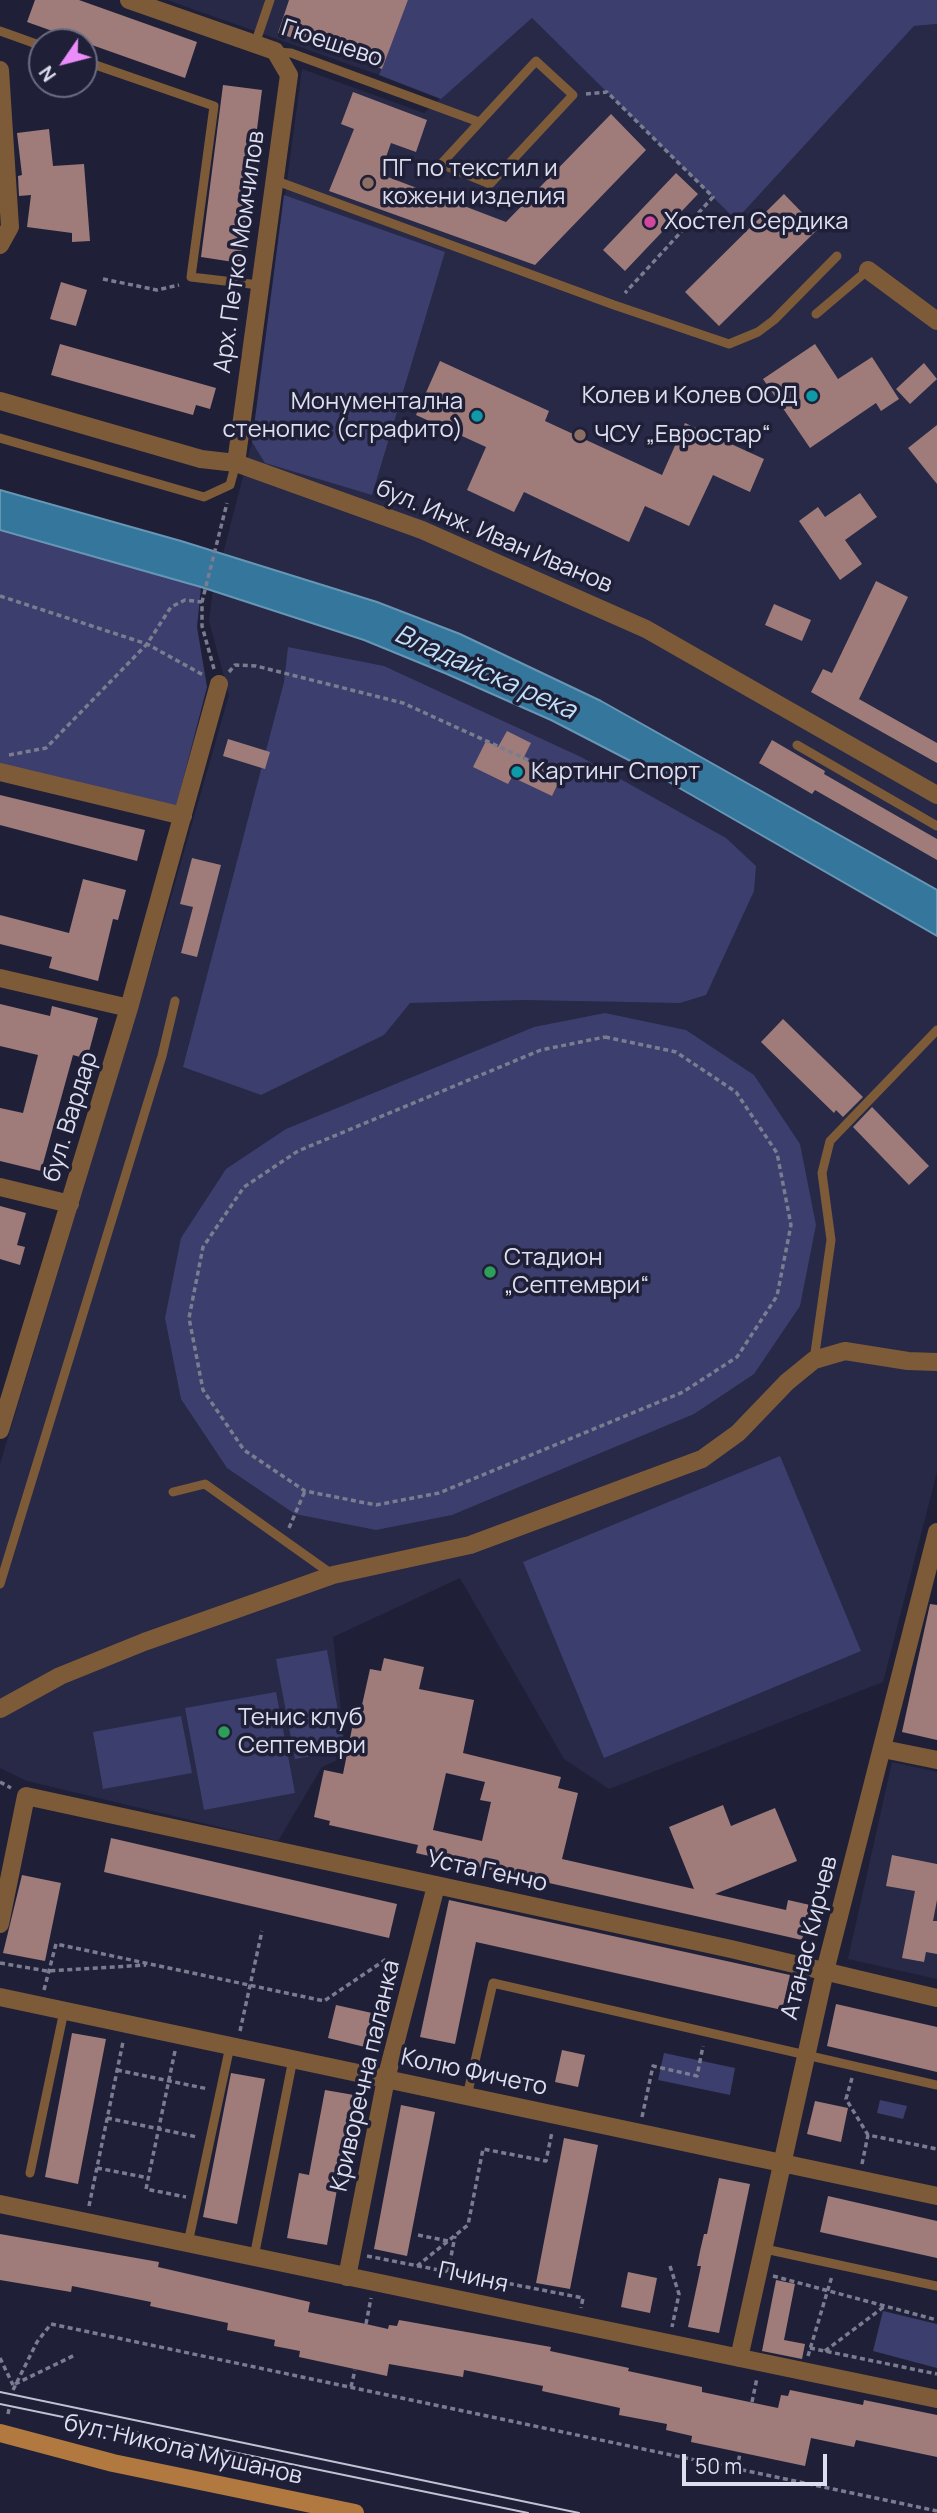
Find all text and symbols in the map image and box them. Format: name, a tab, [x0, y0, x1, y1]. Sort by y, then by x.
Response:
street label: Гюешево	[278, 14, 386, 74]
north arrow	[28, 28, 98, 98]
text: N	[33, 61, 62, 87]
street label: Арх. Петко Момчилов	[209, 129, 271, 375]
place label: ПГ по текстил и кожени изделия	[382, 155, 566, 211]
marker: ПГ по текстил и кожени изделия	[360, 175, 376, 191]
place label: Хостел Сердика	[664, 208, 849, 236]
marker: Хостел Сердика	[642, 214, 658, 230]
place label: Колев и Колев ООД	[582, 382, 798, 410]
place label: Монументална стенопис (сграфито)	[223, 388, 463, 444]
marker: Колев и Колев ООД	[804, 388, 820, 404]
marker: Монументална стенопис (сграфито)	[469, 408, 485, 424]
place label: ЧСУ „Евростар“	[594, 421, 771, 449]
marker: ЧСУ „Евростар“	[572, 427, 588, 443]
street label: бул. Инж. Иван Иванов	[371, 474, 617, 600]
water label: Владайска река	[390, 619, 580, 727]
place label: Картинг Спорт	[531, 758, 700, 786]
marker: Картинг Спорт	[509, 764, 525, 780]
street label: бул. Вардар	[38, 1048, 104, 1186]
place label: Стадион „Септември“	[504, 1244, 649, 1300]
marker: Стадион „Септември“	[482, 1264, 498, 1280]
place label: Тенис клуб Септември	[238, 1704, 366, 1760]
marker: Тенис клуб Септември	[216, 1724, 232, 1740]
street label: Уста Генчо	[424, 1845, 550, 1899]
street label: Атанас Кирчев	[776, 1853, 844, 2023]
street label: Криворечна паланка	[325, 1958, 407, 2194]
street label: Колю Фичето	[398, 2043, 550, 2103]
street label: Пчиня	[435, 2257, 511, 2299]
street label: бул. Никола Мушанов	[61, 2409, 305, 2491]
scale bar	[685, 2440, 830, 2484]
text: 50 m	[695, 2452, 742, 2480]

